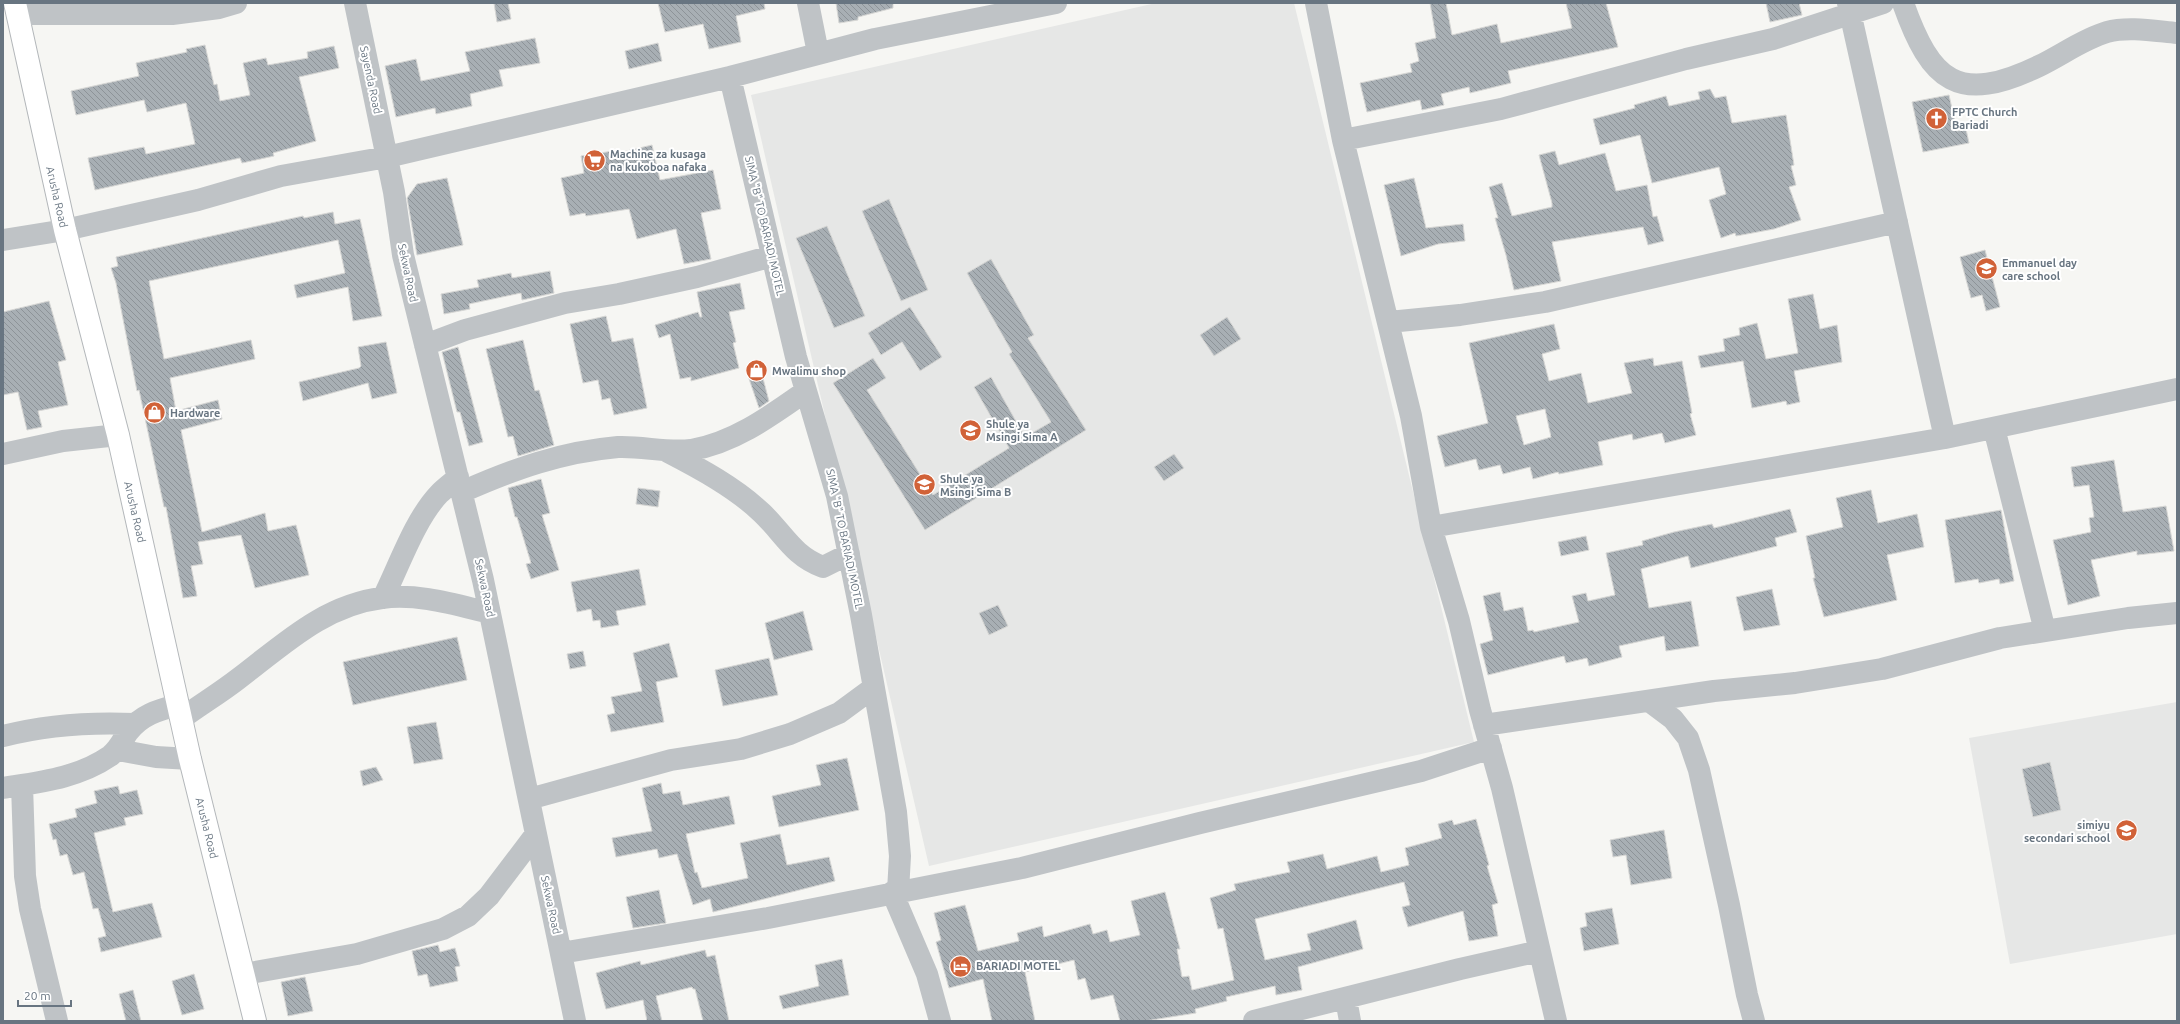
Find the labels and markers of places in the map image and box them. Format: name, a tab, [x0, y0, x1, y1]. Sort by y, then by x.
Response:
church icon: FPTC Church Bariadi	[1924, 105, 1950, 131]
place label: FPTC Church Bariadi	[1952, 106, 2017, 131]
supermarket icon: Machine za kusaga na kukoboa nafaka	[582, 147, 608, 173]
place label: Machine za kusaga na kukoboa nafaka	[610, 148, 707, 173]
school or university icon: Emmanuel day care school	[1973, 256, 1999, 282]
place label: Emmanuel day care school	[2002, 257, 2077, 282]
shop icon: Mwalimu shop	[744, 358, 770, 384]
place label: Mwalimu shop	[772, 365, 846, 377]
shop icon: Hardware	[141, 400, 167, 426]
place label: Hardware	[170, 407, 220, 419]
school or university icon: Shule ya Msingi Sima A	[958, 417, 984, 443]
place label: Shule ya Msingi Sima A	[986, 418, 1058, 443]
school or university icon: Shule ya Msingi Sima B	[912, 472, 938, 498]
place label: Shule ya Msingi Sima B	[940, 473, 1011, 498]
school or university icon: simiyu secondari school	[2113, 818, 2139, 844]
place label: simiyu secondari school	[2024, 819, 2111, 844]
hotel icon: BARIADI MOTEL	[948, 953, 974, 979]
place label: BARIADI MOTEL	[976, 960, 1061, 972]

